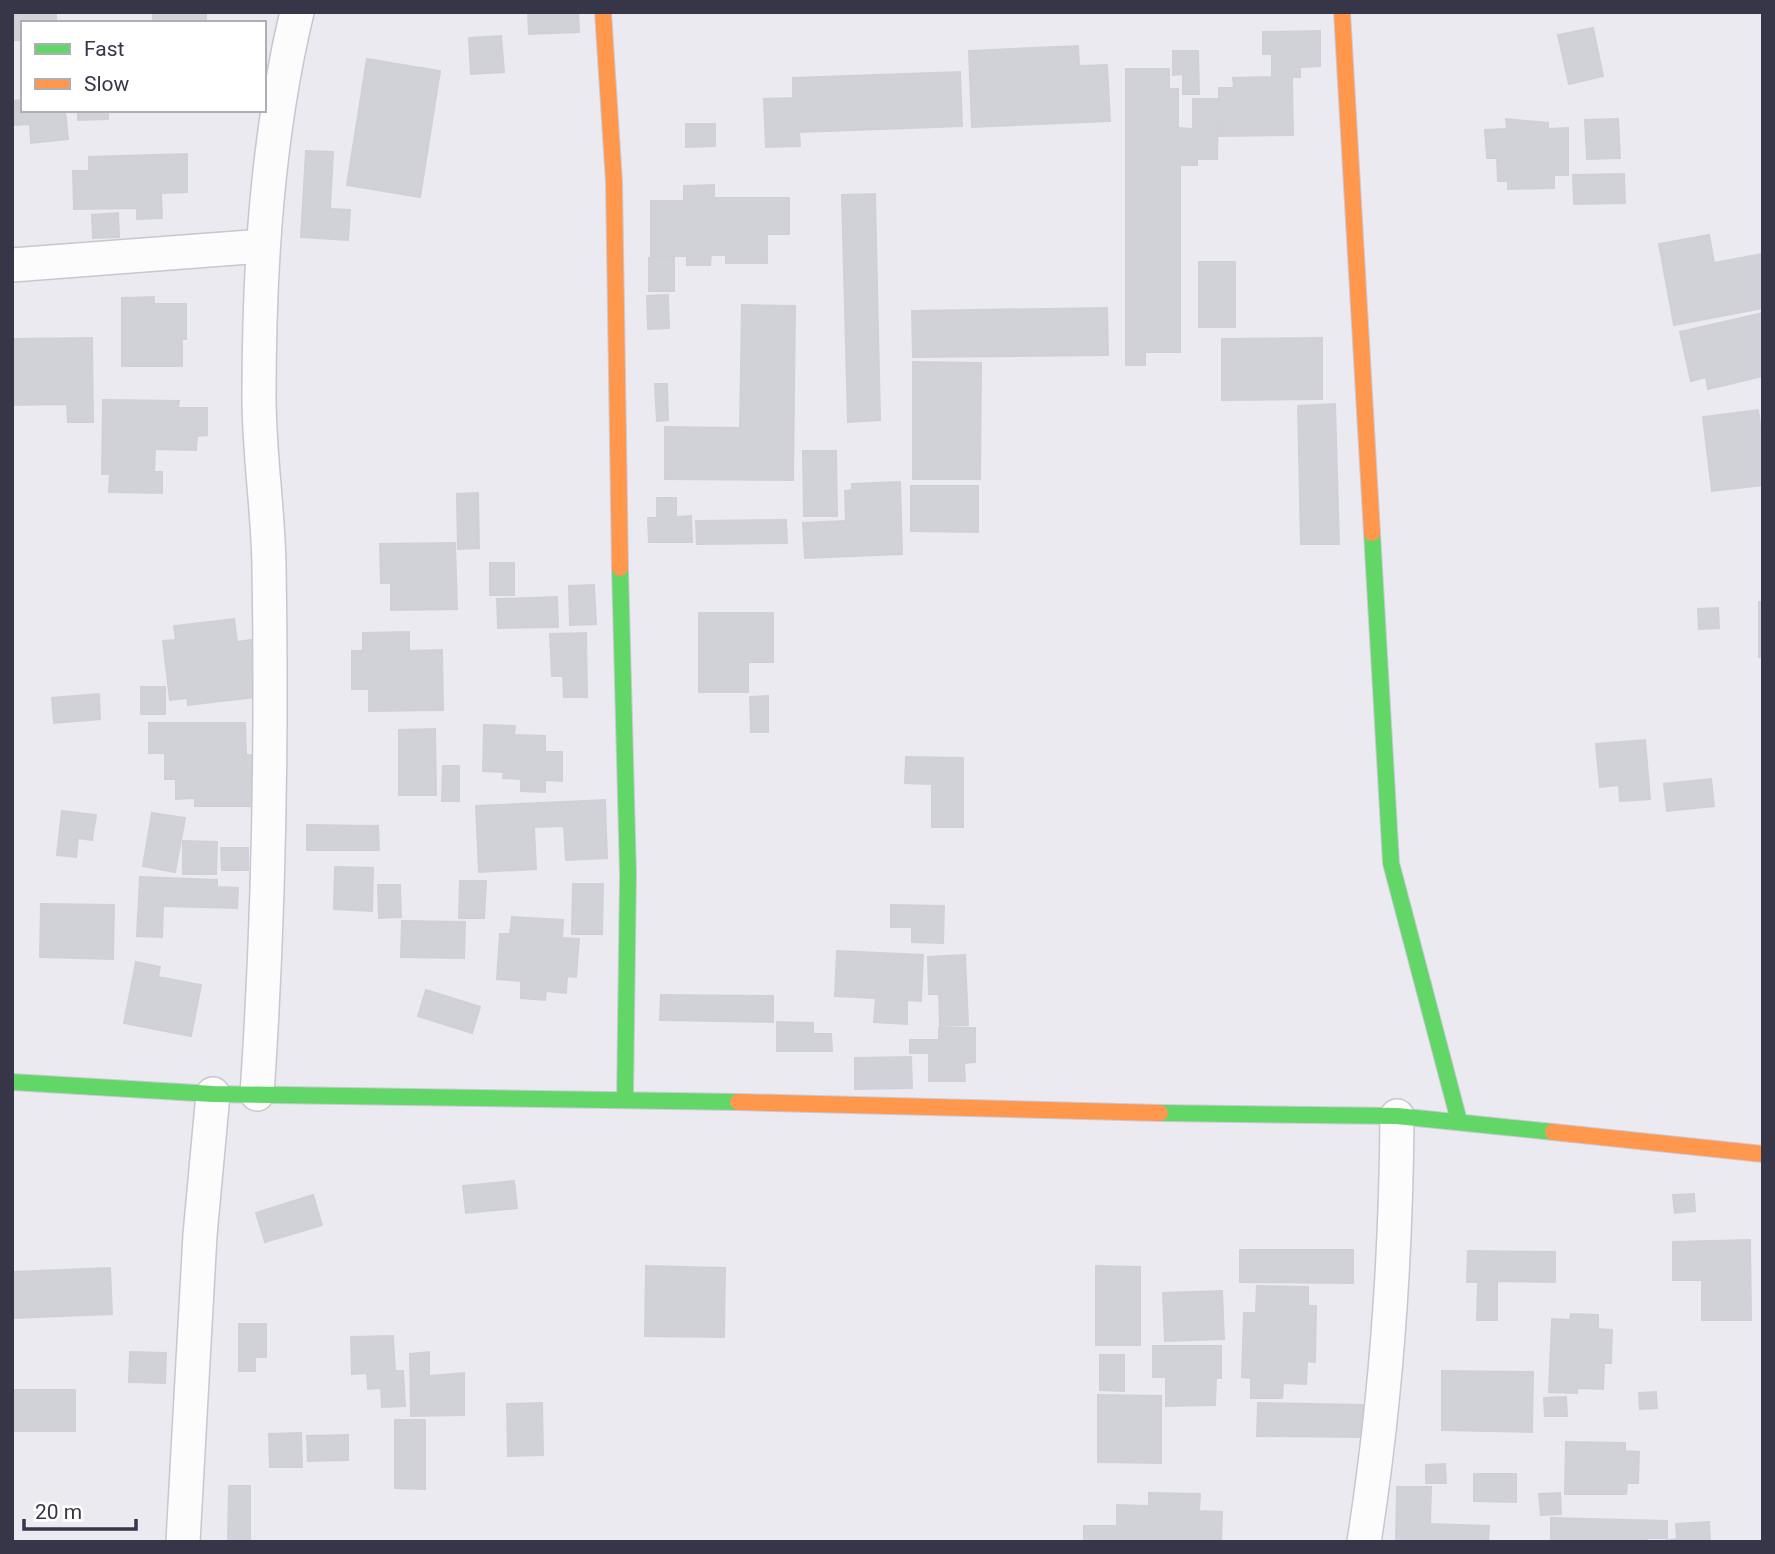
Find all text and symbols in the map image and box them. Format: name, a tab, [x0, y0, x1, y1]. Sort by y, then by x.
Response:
legend	[21, 21, 266, 112]
text: Fast	[84, 37, 125, 61]
text: Slow	[84, 72, 130, 96]
scale bar	[24, 1488, 136, 1532]
text: 20 m	[35, 1500, 82, 1524]

